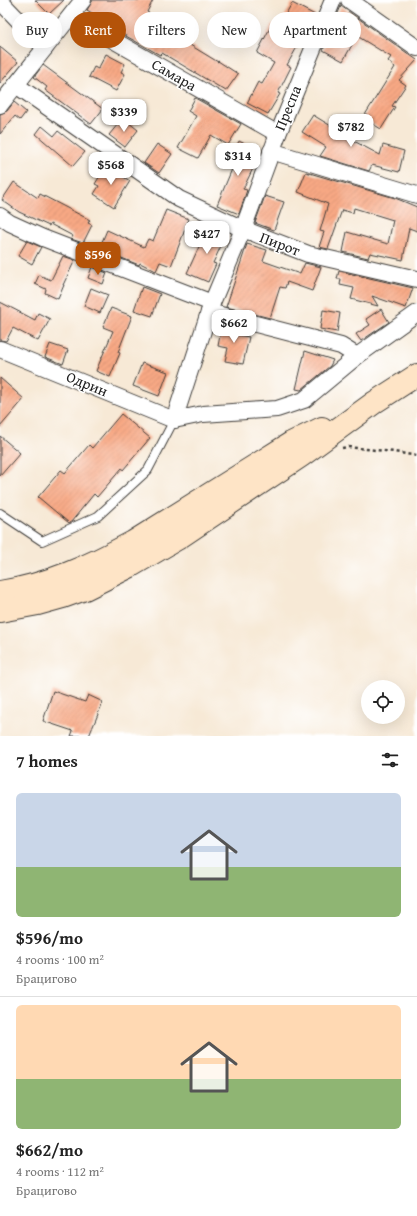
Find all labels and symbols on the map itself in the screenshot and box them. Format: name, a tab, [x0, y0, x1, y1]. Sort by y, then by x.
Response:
street label: Самара	[148, 53, 201, 96]
street label: Преспа	[269, 81, 306, 134]
pin: $339	[100, 99, 148, 133]
pin: $782	[327, 114, 375, 148]
pin: $314	[214, 143, 262, 177]
pin: $568	[87, 152, 135, 186]
pin: $427	[183, 221, 231, 255]
street label: Пирот	[257, 226, 304, 261]
pin: $596	[74, 242, 122, 276]
pin: $662	[210, 310, 258, 344]
street label: Одрин	[63, 366, 111, 401]

